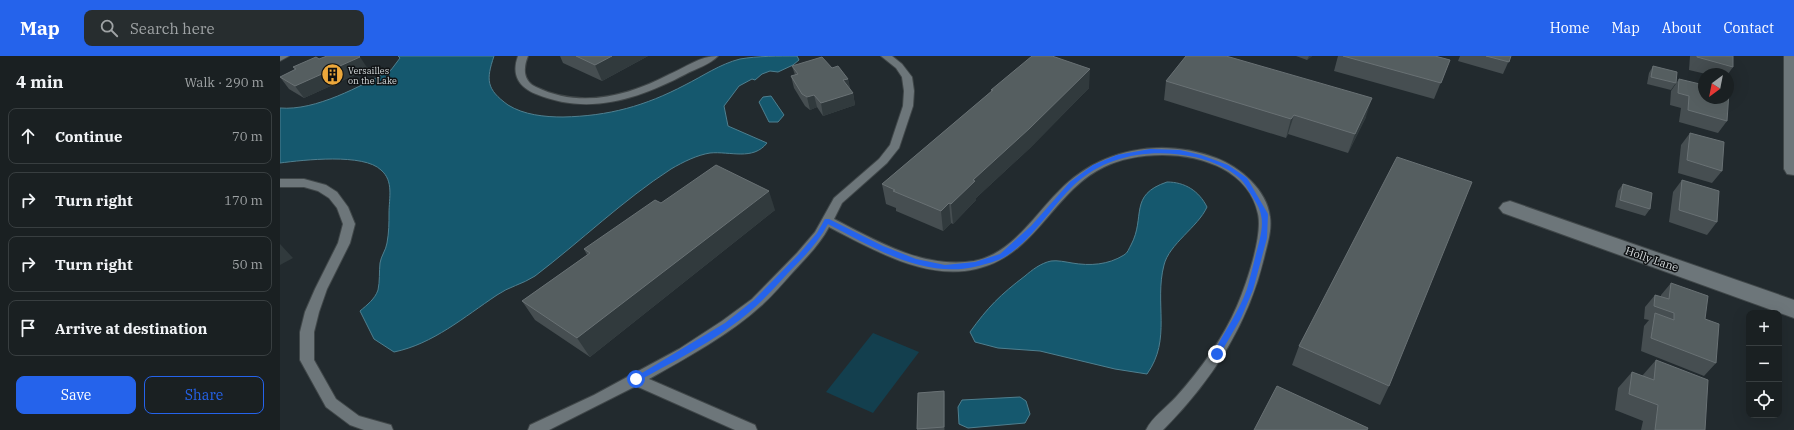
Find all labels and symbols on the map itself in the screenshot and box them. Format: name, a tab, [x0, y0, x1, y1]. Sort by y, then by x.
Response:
building icon: Versailles on the Lake	[320, 62, 346, 88]
place label: Versailles on the Lake	[348, 65, 397, 86]
north arrow	[1698, 68, 1734, 104]
street label: Holly Lane	[1624, 243, 1681, 275]
route end	[1208, 345, 1226, 363]
route start	[627, 370, 645, 388]

